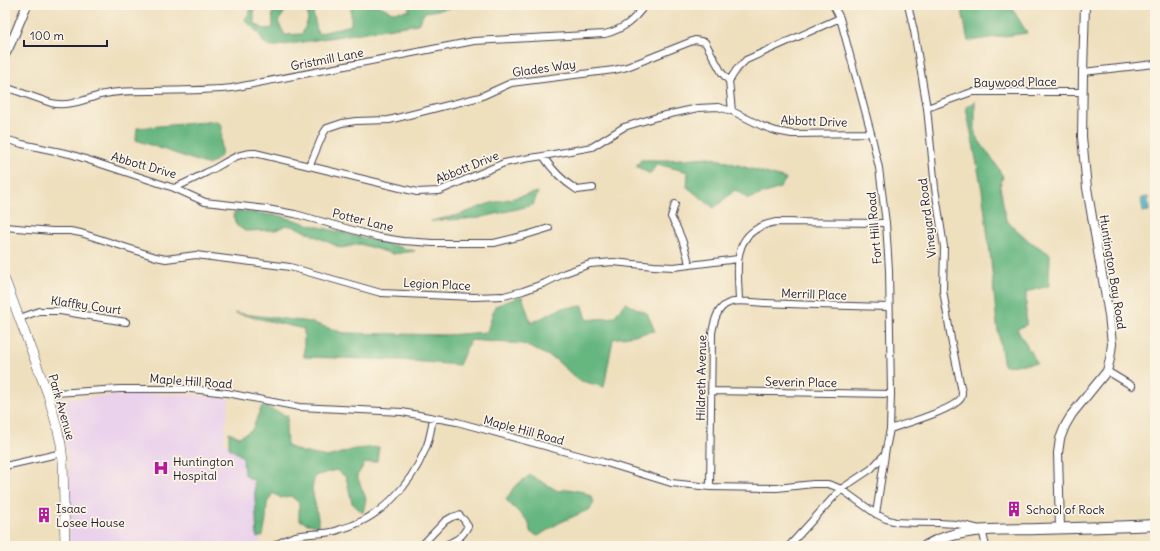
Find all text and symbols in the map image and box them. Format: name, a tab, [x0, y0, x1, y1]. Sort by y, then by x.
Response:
scale bar	[24, 22, 107, 48]
text: 100 m	[30, 28, 64, 43]
street label: Gristmill Lane	[289, 45, 365, 73]
street label: Glades Way	[511, 56, 577, 80]
street label: Baywood Place	[973, 74, 1057, 90]
street label: Abbott Drive	[780, 112, 848, 130]
street label: Abbott Drive	[433, 148, 501, 186]
street label: Abbott Drive	[110, 149, 178, 181]
street label: Vineyard Road	[915, 177, 939, 259]
street label: Fort Hill Road	[863, 191, 885, 265]
street label: Potter Lane	[331, 205, 395, 235]
street label: Huntington Bay Road	[1097, 214, 1129, 330]
street label: Legion Place	[403, 275, 471, 293]
street label: Merrill Place	[781, 285, 847, 303]
street label: Klaffky Court	[50, 293, 122, 317]
street label: Hildreth Avenue	[693, 335, 709, 421]
street label: Maple Hill Road	[149, 371, 233, 391]
street label: Park Avenue	[45, 372, 79, 442]
street label: Severin Place	[765, 374, 837, 390]
street label: Maple Hill Road	[482, 412, 566, 448]
place label: Huntington Hospital	[173, 454, 234, 483]
hospital icon: Huntington Hospital	[152, 459, 170, 477]
building icon: School of Rock	[1005, 500, 1023, 518]
place label: Isaac Losee House	[56, 501, 125, 530]
place label: School of Rock	[1026, 502, 1105, 517]
building icon: Isaac Losee House	[35, 506, 53, 524]

